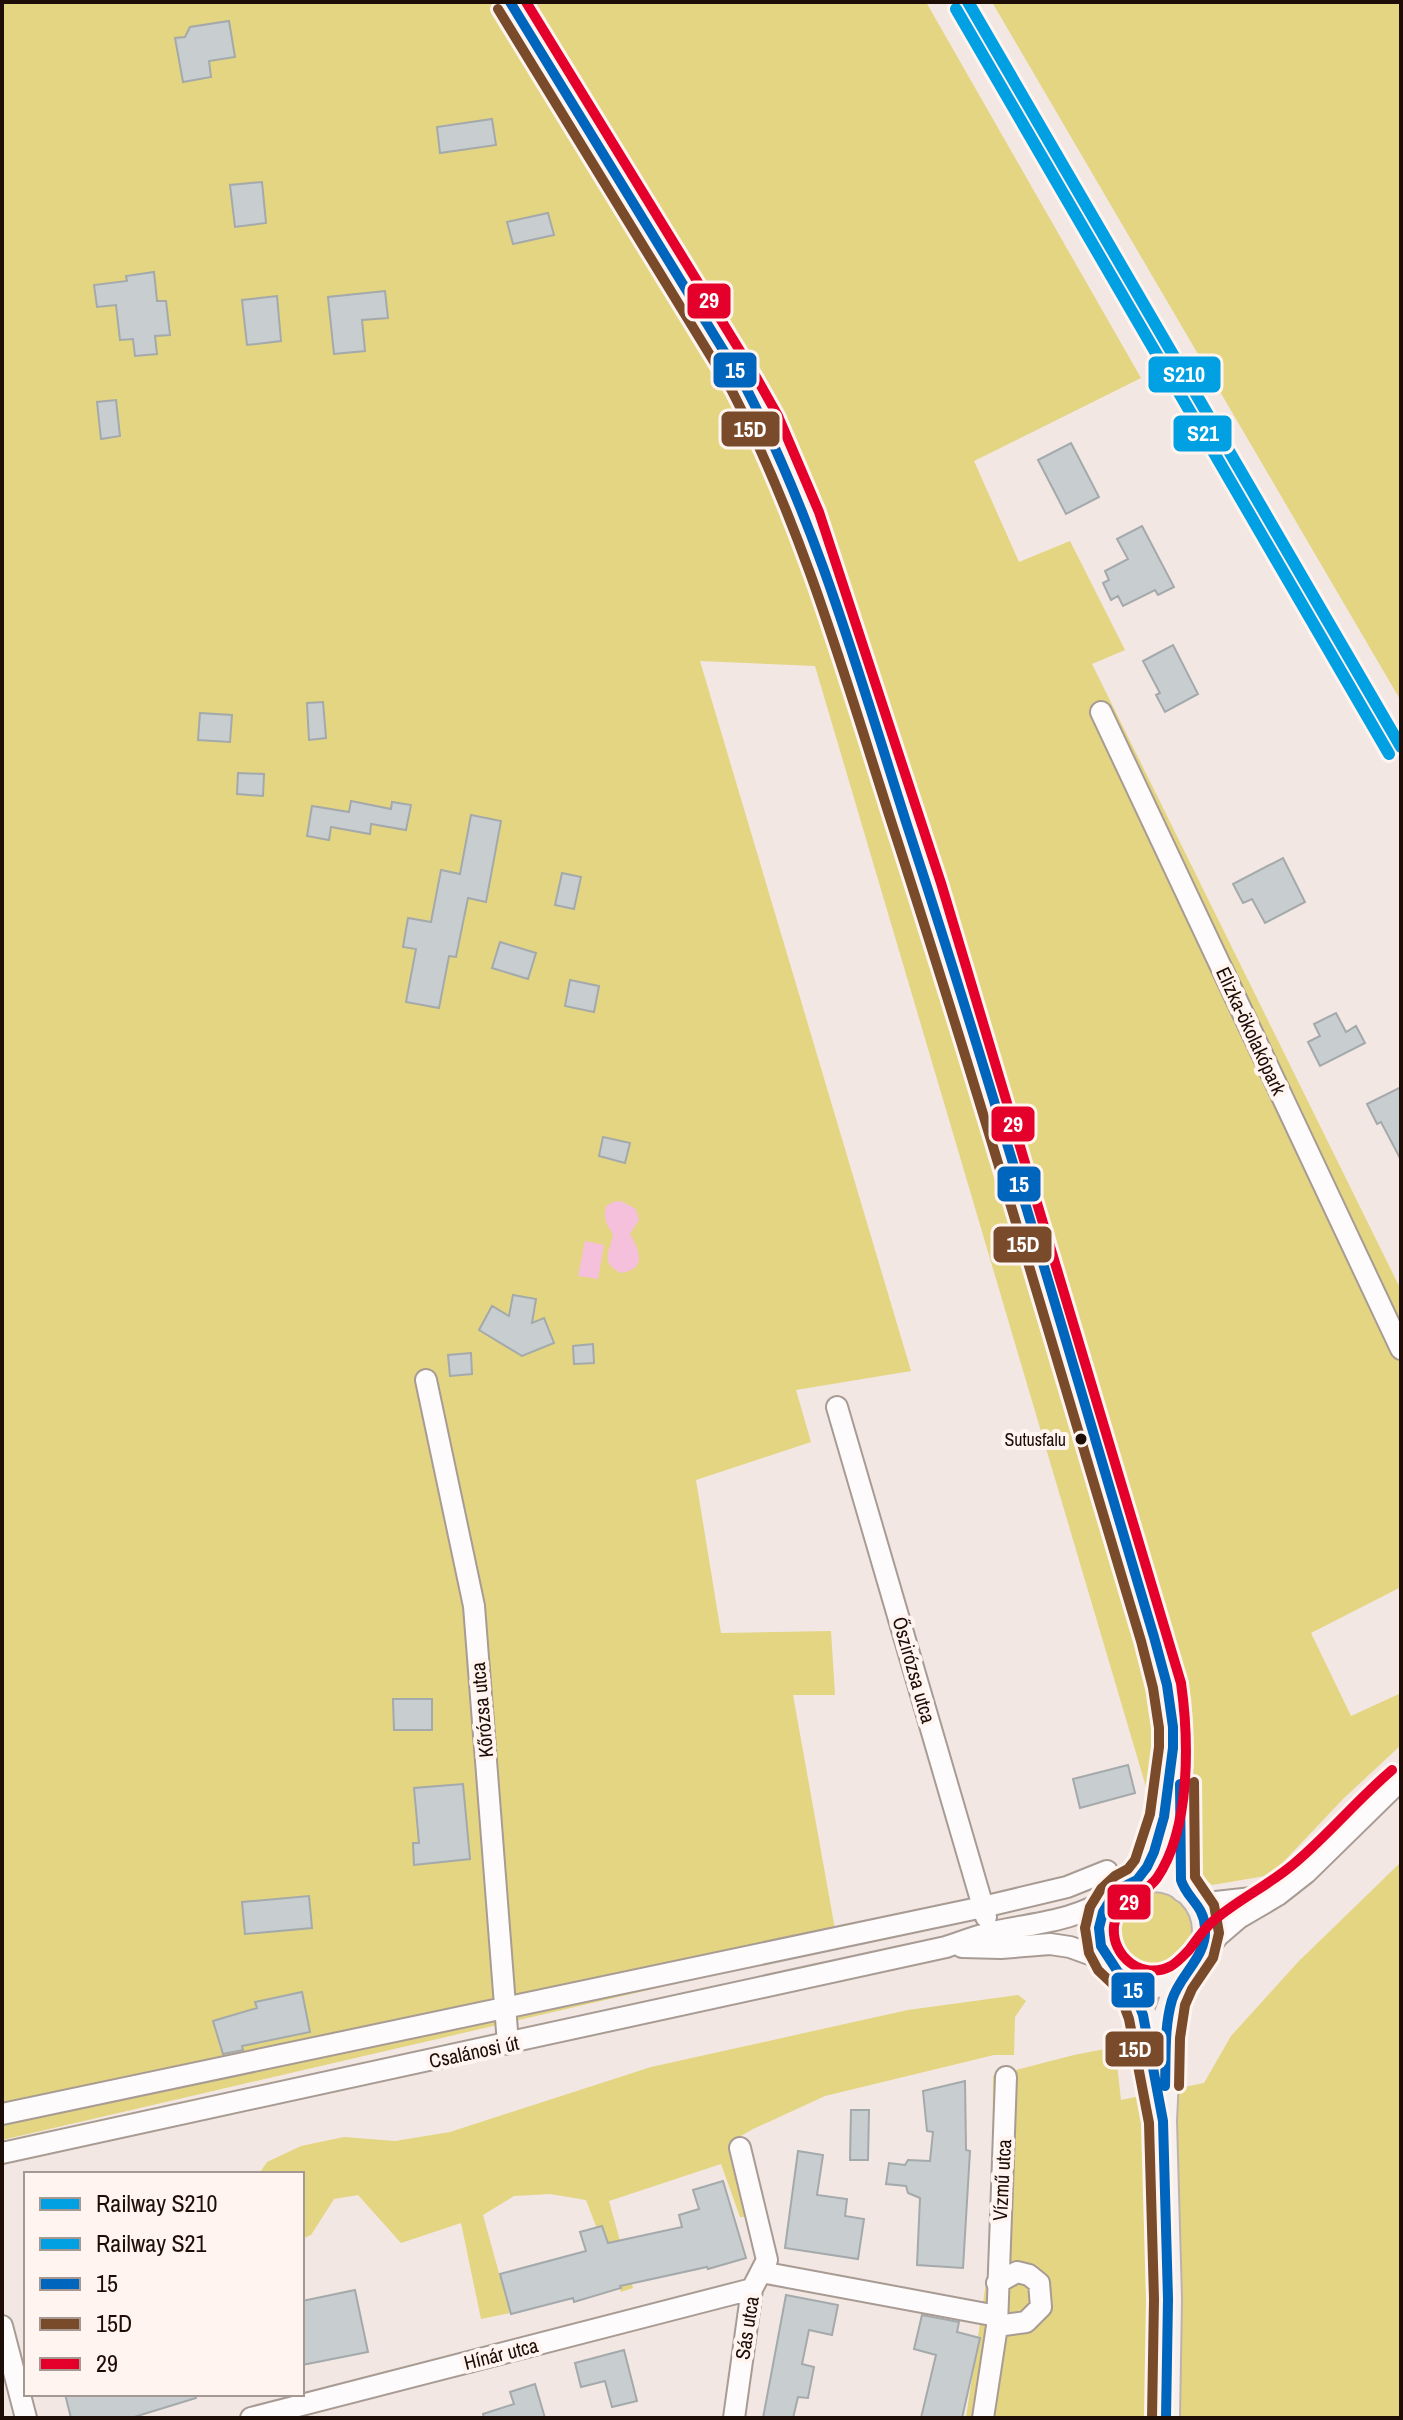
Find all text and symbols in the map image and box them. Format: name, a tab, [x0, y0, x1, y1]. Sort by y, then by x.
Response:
line badge: 29	[686, 282, 732, 320]
text: 29	[699, 285, 719, 315]
line badge: 15	[712, 351, 758, 389]
text: 15	[725, 355, 745, 385]
line badge: S210	[1147, 355, 1222, 394]
text: S210	[1163, 359, 1205, 389]
line badge: 15D	[720, 410, 781, 448]
text: 15D	[733, 414, 767, 444]
line badge: S21	[1172, 414, 1233, 453]
text: S21	[1187, 418, 1220, 448]
street label: Elizka-ökolakópark	[1210, 962, 1293, 1100]
line badge: 29	[990, 1105, 1036, 1143]
text: 29	[1003, 1109, 1023, 1139]
line badge: 15	[996, 1165, 1042, 1203]
text: 15	[1009, 1169, 1029, 1199]
line badge: 15D	[992, 1225, 1053, 1264]
text: 15D	[1006, 1229, 1040, 1259]
place label: Sutusfalu	[1004, 1427, 1066, 1452]
marker: Sutusfalu	[1073, 1431, 1089, 1447]
street label: Őszirózsa utca	[886, 1614, 943, 1726]
street label: Kőrózsa utca	[464, 1661, 499, 1759]
line badge: 29	[1106, 1883, 1152, 1921]
text: 29	[1119, 1887, 1139, 1917]
line badge: 15	[1110, 1971, 1156, 2009]
text: 15	[1123, 1975, 1143, 2005]
street label: Csalánosi út	[426, 2029, 522, 2074]
line badge: 15D	[1104, 2030, 1165, 2068]
text: 15D	[1118, 2034, 1152, 2064]
street label: Vízmű utca	[986, 2138, 1017, 2222]
legend	[24, 2172, 304, 2396]
text: Railway S210	[96, 2187, 217, 2219]
text: Railway S21	[96, 2227, 207, 2259]
text: 15	[96, 2267, 118, 2299]
street label: Sás utca	[728, 2294, 765, 2362]
text: 15D	[96, 2307, 132, 2339]
street label: Hínár utca	[461, 2331, 541, 2376]
text: 29	[96, 2347, 118, 2379]

